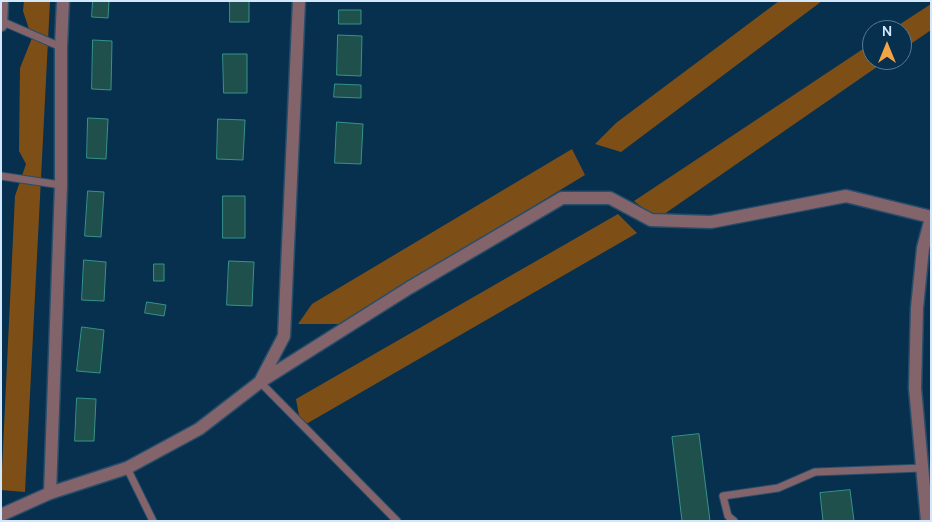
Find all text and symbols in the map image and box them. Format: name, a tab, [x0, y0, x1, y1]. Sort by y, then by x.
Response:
north arrow	[862, 20, 912, 70]
text: N	[882, 21, 892, 40]

